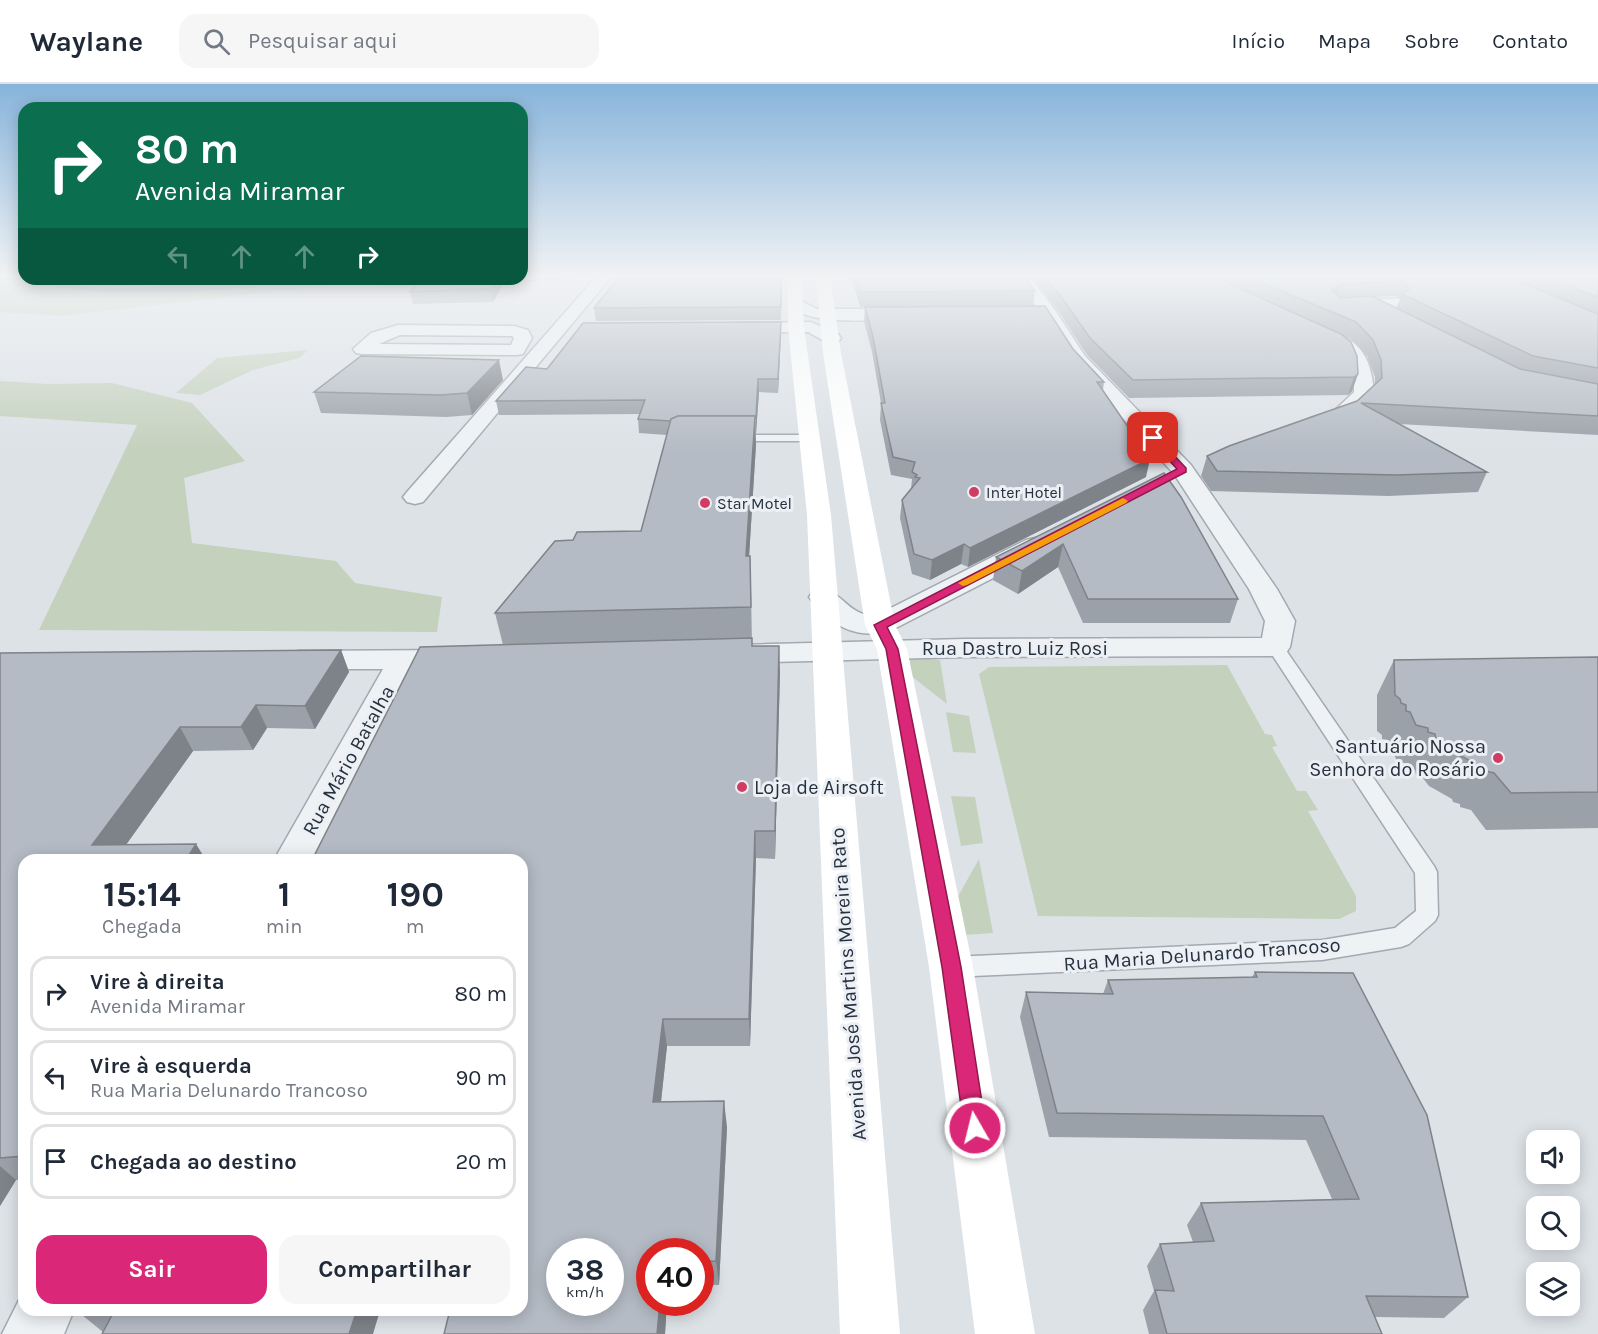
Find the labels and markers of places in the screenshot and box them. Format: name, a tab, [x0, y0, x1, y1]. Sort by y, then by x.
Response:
pin	[1127, 412, 1178, 463]
place label: Inter Hotel	[986, 483, 1062, 502]
marker: Inter Hotel	[967, 485, 981, 499]
place label: Star Motel	[717, 494, 792, 513]
marker: Star Motel	[698, 496, 712, 510]
place label: Santuário Nossa Senhora do Rosário	[1309, 735, 1486, 781]
marker: Santuário Nossa Senhora do Rosário	[1491, 751, 1505, 765]
place label: Loja de Airsoft	[754, 776, 884, 799]
marker: Loja de Airsoft	[735, 780, 749, 794]

